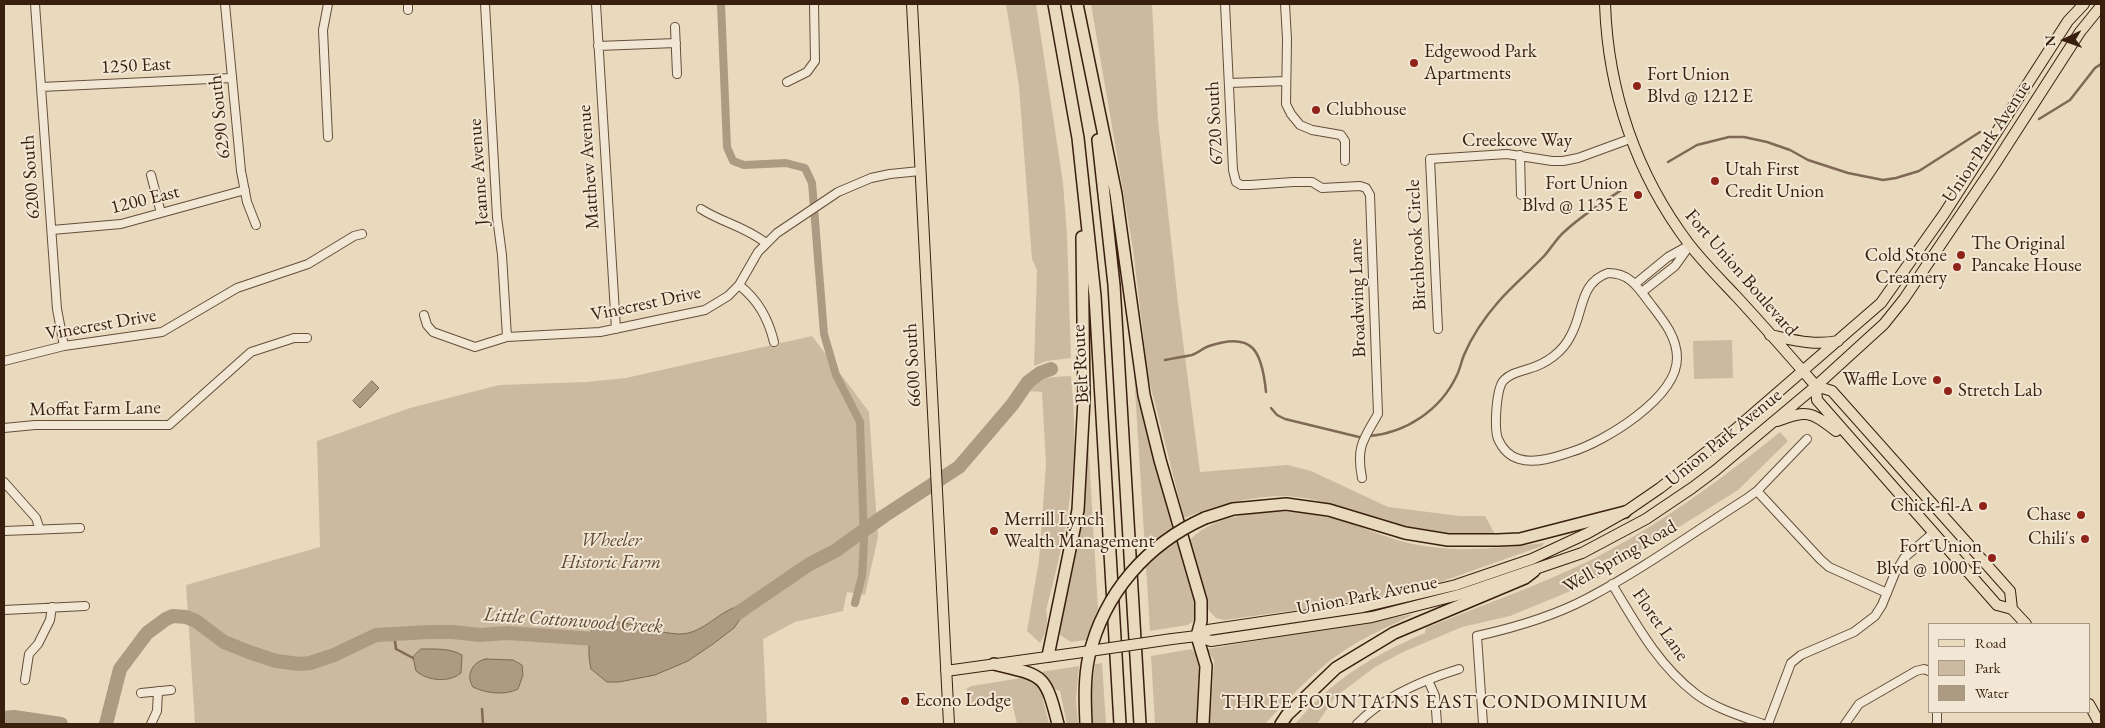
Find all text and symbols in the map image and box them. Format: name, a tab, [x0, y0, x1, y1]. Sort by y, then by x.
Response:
north arrow	[2040, 15, 2090, 65]
text: N	[2041, 35, 2059, 47]
place label: Edgewood Park Apartments	[1424, 41, 1537, 85]
street label: 1250 East	[100, 53, 172, 79]
marker: Edgewood Park Apartments	[1408, 57, 1420, 69]
place label: Fort Union Blvd @ 1212 E	[1647, 64, 1753, 108]
street label: 6290 South	[204, 74, 236, 160]
street label: Union Park Avenue	[1938, 76, 2036, 208]
street label: 6720 South	[1201, 80, 1229, 166]
marker: Fort Union Blvd @ 1212 E	[1631, 80, 1643, 92]
place label: Clubhouse	[1326, 99, 1406, 121]
street label: Matthew Avenue	[573, 104, 605, 230]
marker: Clubhouse	[1310, 104, 1322, 116]
street label: Jeanne Avenue	[464, 118, 494, 226]
street label: Creekcove Way	[1462, 130, 1572, 152]
street label: 6200 South	[17, 134, 45, 220]
place label: Utah First Credit Union	[1725, 159, 1824, 203]
place label: Fort Union Blvd @ 1135 E	[1522, 173, 1628, 217]
marker: Utah First Credit Union	[1709, 175, 1721, 187]
street label: Birchbrook Circle	[1402, 179, 1432, 311]
street label: 1200 East	[108, 180, 182, 220]
marker: Fort Union Blvd @ 1135 E	[1632, 189, 1644, 201]
street label: Fort Union Boulevard	[1680, 205, 1802, 341]
place label: The Original Pancake House	[1971, 233, 2082, 277]
street label: Broadwing Lane	[1345, 238, 1371, 358]
place label: Cold Stone Creamery	[1865, 245, 1947, 289]
marker: The Original Pancake House	[1955, 249, 1967, 261]
marker: Cold Stone Creamery	[1951, 261, 1963, 273]
street label: Vinecrest Drive	[589, 281, 703, 327]
street label: Vinecrest Drive	[44, 304, 158, 346]
street label: 6600 South	[899, 322, 927, 408]
street label: Belt Route	[1068, 324, 1094, 404]
place label: Waffle Love	[1843, 369, 1927, 391]
marker: Waffle Love	[1931, 374, 1943, 386]
place label: Stretch Lab	[1958, 380, 2042, 402]
street label: Union Park Avenue	[1661, 384, 1787, 492]
marker: Stretch Lab	[1942, 385, 1954, 397]
street label: Moffat Farm Lane	[29, 396, 161, 422]
place label: Chick-fil-A	[1890, 495, 1973, 517]
marker: Chick-fil-A	[1977, 500, 1989, 512]
place label: Chase	[2027, 504, 2071, 526]
place label: Merrill Lynch Wealth Management	[1004, 509, 1154, 553]
marker: Chase	[2075, 509, 2087, 521]
street label: Well Spring Road	[1559, 515, 1681, 599]
marker: Merrill Lynch Wealth Management	[988, 525, 1000, 537]
place label: Chili's	[2028, 528, 2075, 550]
park label: Wheeler Historic Farm	[561, 530, 661, 574]
marker: Chili's	[2079, 533, 2091, 545]
place label: Fort Union Blvd @ 1000 E	[1876, 536, 1982, 580]
marker: Fort Union Blvd @ 1000 E	[1986, 552, 1998, 564]
street label: Union Park Avenue	[1295, 571, 1439, 621]
street label: Floret Lane	[1627, 584, 1693, 666]
water label: Little Cottonwood Creek	[482, 603, 664, 639]
legend	[1928, 623, 2090, 713]
text: Road	[1975, 633, 2006, 652]
text: Park	[1975, 658, 2001, 677]
text: Water	[1975, 683, 2009, 702]
place label: Econo Lodge	[915, 690, 1011, 712]
district label: THREE FOUNTAINS EAST CONDOMINIUM	[1217, 691, 1653, 715]
marker: Econo Lodge	[899, 695, 911, 707]

